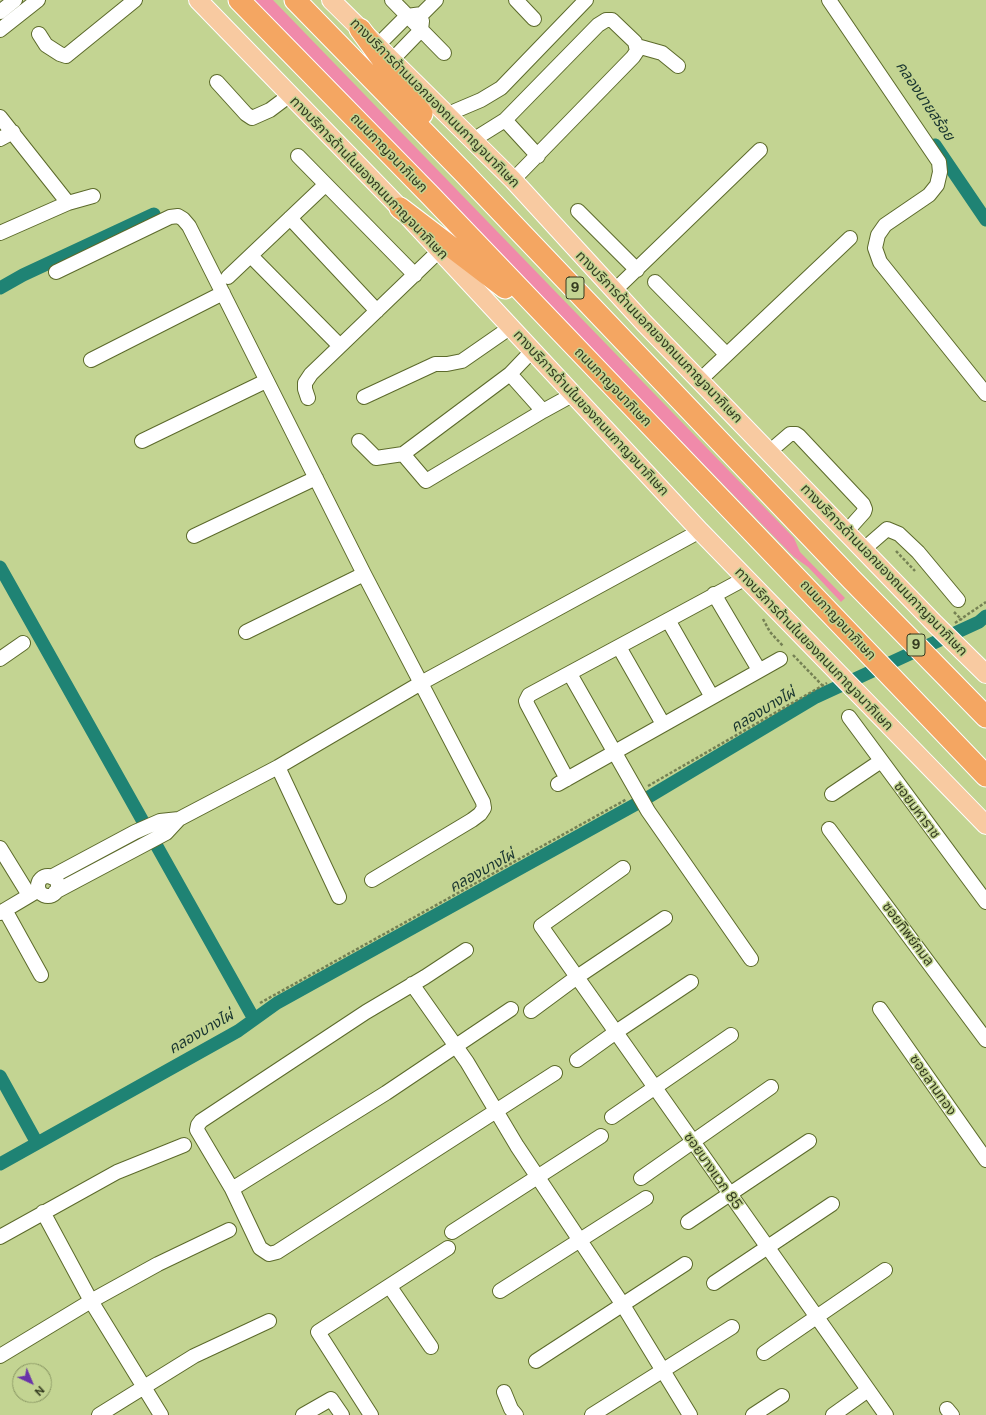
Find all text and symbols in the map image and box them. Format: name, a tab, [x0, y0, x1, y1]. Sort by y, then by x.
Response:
street label: ทางบริการด้านนอกของถนนกาญจนาภิเษก	[347, 15, 523, 191]
water label: คลองนายสร้อย	[892, 58, 958, 144]
street label: ทางบริการด้านในของถนนกาญจนาภิเษก	[286, 93, 452, 263]
street label: ถนนกาญจนาภิเษก	[347, 110, 431, 196]
street label: ทางบริการด้านนอกของถนนกาญจนาภิเษก	[572, 247, 746, 427]
road number: 9	[566, 277, 584, 299]
street label: ทางบริการด้านในของถนนกาญจนาภิเษก	[510, 327, 672, 499]
street label: ถนนกาญจนาภิเษก	[571, 344, 655, 430]
street label: ทางบริการด้านนอกของถนนกาญจนาภิเษก	[797, 480, 971, 660]
street label: ทางบริการด้านในของถนนกาญจนาภิเษก	[731, 564, 897, 734]
street label: ถนนกาญจนาภิเษก	[796, 576, 880, 664]
road number: 9	[907, 634, 925, 656]
water label: คลองบางไผ่	[728, 684, 798, 736]
street label: ซอยมหาราช	[890, 778, 944, 842]
water label: คลองบางไผ่	[446, 846, 518, 896]
street label: ซอยทิพย์กมล	[879, 899, 937, 969]
water label: คลองบางไผ่	[165, 1006, 237, 1058]
street label: ซอยลานทอง	[906, 1051, 960, 1119]
street label: ซอยบางแวก 85	[680, 1129, 746, 1213]
north arrow	[12, 1363, 52, 1403]
text: N	[32, 1384, 47, 1398]

